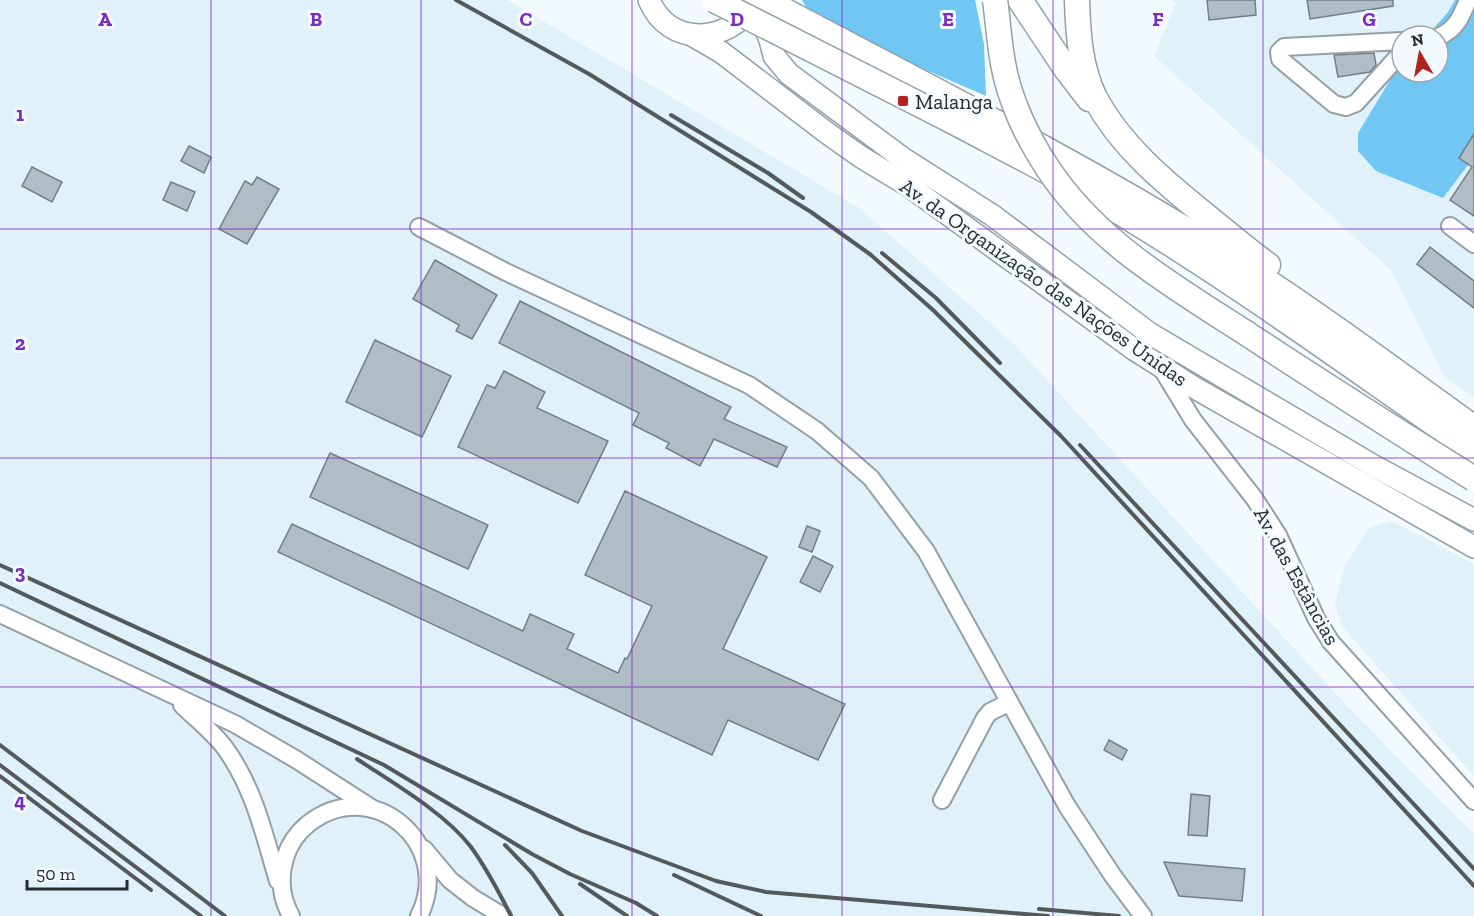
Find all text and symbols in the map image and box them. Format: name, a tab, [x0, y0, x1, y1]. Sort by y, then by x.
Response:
text: A	[98, 7, 112, 31]
text: B	[310, 7, 322, 31]
text: C	[520, 7, 533, 31]
text: D	[730, 7, 744, 31]
text: E	[942, 7, 954, 31]
text: F	[1152, 7, 1164, 31]
text: G	[1362, 7, 1376, 31]
north arrow	[1390, 24, 1450, 84]
text: N	[1410, 29, 1425, 50]
place label: Malanga	[915, 89, 993, 114]
marker: Malanga	[896, 94, 910, 108]
text: 1	[16, 102, 24, 126]
street label: Av. da Organização das Nações Unidas	[895, 173, 1193, 391]
text: 2	[15, 331, 26, 355]
street label: Av. das Estâncias	[1249, 503, 1345, 649]
text: 3	[15, 560, 26, 584]
text: 4	[14, 789, 26, 813]
scale bar	[27, 853, 128, 891]
text: 50 m	[36, 863, 76, 885]

